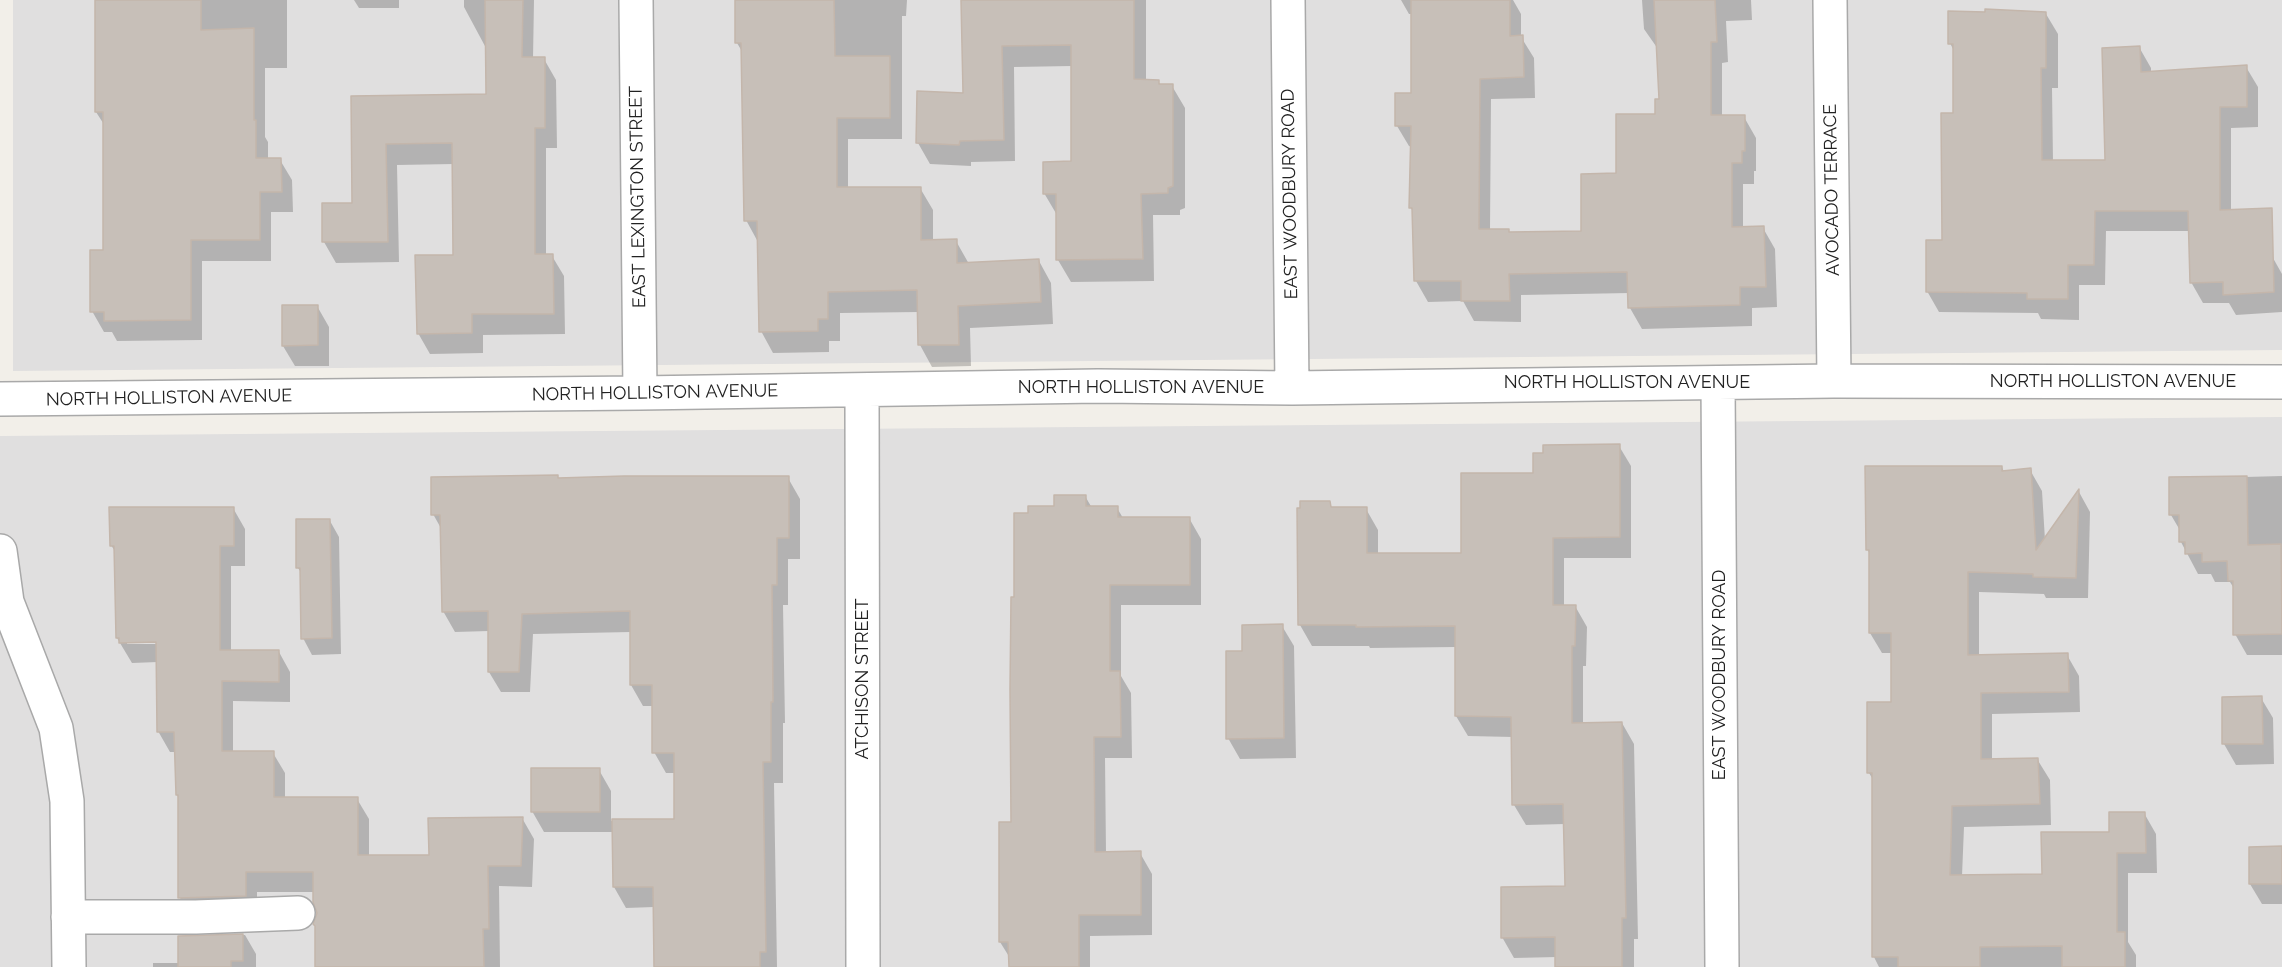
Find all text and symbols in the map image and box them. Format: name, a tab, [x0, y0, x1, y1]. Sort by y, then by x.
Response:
street label: EAST LEXINGTON STREET	[625, 86, 651, 308]
street label: EAST WOODBURY ROAD	[1277, 89, 1303, 299]
street label: AVOCADO TERRACE	[1820, 104, 1844, 276]
street label: NORTH HOLLISTON AVENUE	[1990, 371, 2236, 393]
street label: NORTH HOLLISTON AVENUE	[1504, 372, 1750, 394]
street label: NORTH HOLLISTON AVENUE	[1018, 377, 1264, 399]
street label: NORTH HOLLISTON AVENUE	[532, 380, 778, 406]
street label: NORTH HOLLISTON AVENUE	[46, 385, 292, 411]
street label: EAST WOODBURY ROAD	[1709, 570, 1731, 780]
street label: ATCHISON STREET	[852, 598, 874, 760]

